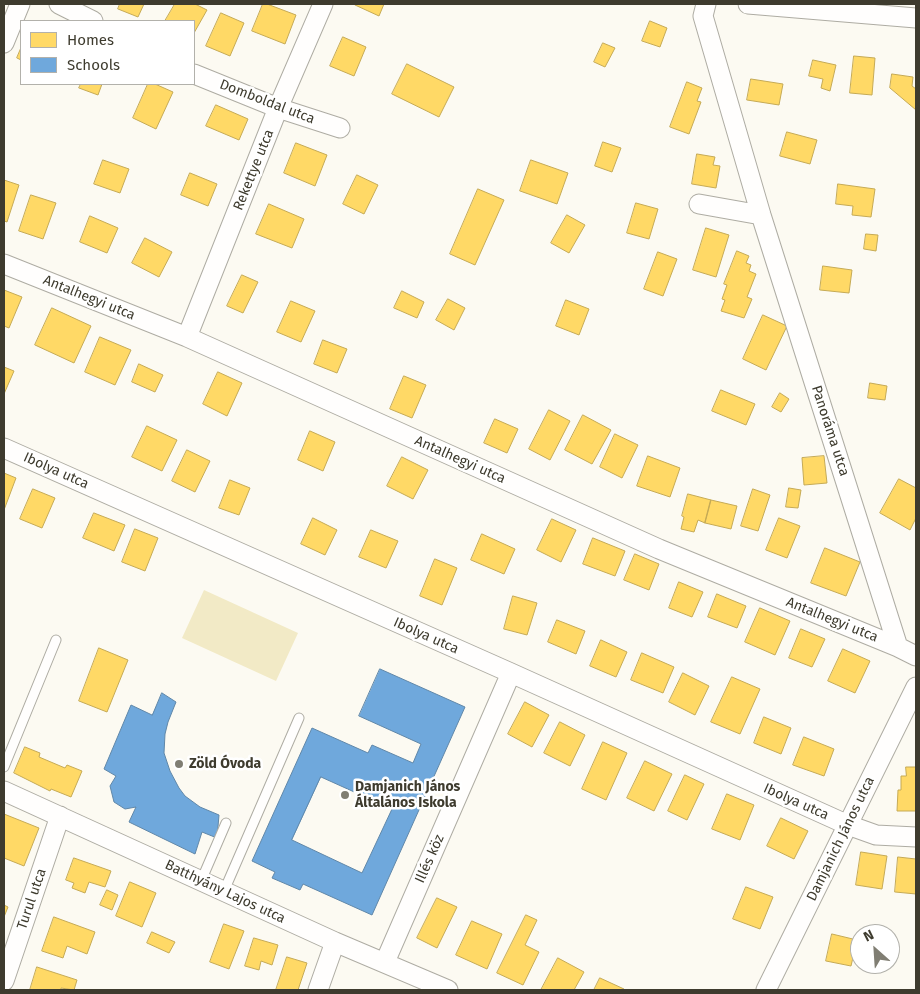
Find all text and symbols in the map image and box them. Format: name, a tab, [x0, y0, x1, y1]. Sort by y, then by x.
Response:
legend	[20, 20, 195, 85]
text: Homes	[67, 31, 114, 49]
text: Schools	[67, 56, 120, 74]
street label: Domboldal utca	[217, 76, 317, 128]
street label: Rekettye utca	[230, 127, 278, 213]
street label: Antalhegyi utca	[41, 272, 137, 324]
street label: Panoráma utca	[807, 384, 853, 478]
street label: Antalhegyi utca	[412, 432, 508, 488]
street label: Ibolya utca	[21, 449, 91, 493]
street label: Antalhegyi utca	[784, 594, 880, 646]
street label: Ibolya utca	[391, 614, 461, 658]
place label: Zöld Óvoda	[189, 756, 261, 772]
marker: Zöld Óvoda	[173, 758, 185, 770]
street label: Damjanich János utca	[804, 774, 878, 904]
place label: Damjanich János Általános Iskola	[355, 779, 460, 812]
street label: Ibolya utca	[761, 780, 831, 824]
marker: Damjanich János Általános Iskola	[339, 789, 351, 801]
street label: Illés köz	[412, 832, 448, 886]
street label: Batthyány Lajos utca	[162, 857, 288, 927]
street label: Turul utca	[14, 866, 50, 932]
north arrow	[850, 924, 900, 974]
text: N	[861, 926, 877, 946]

